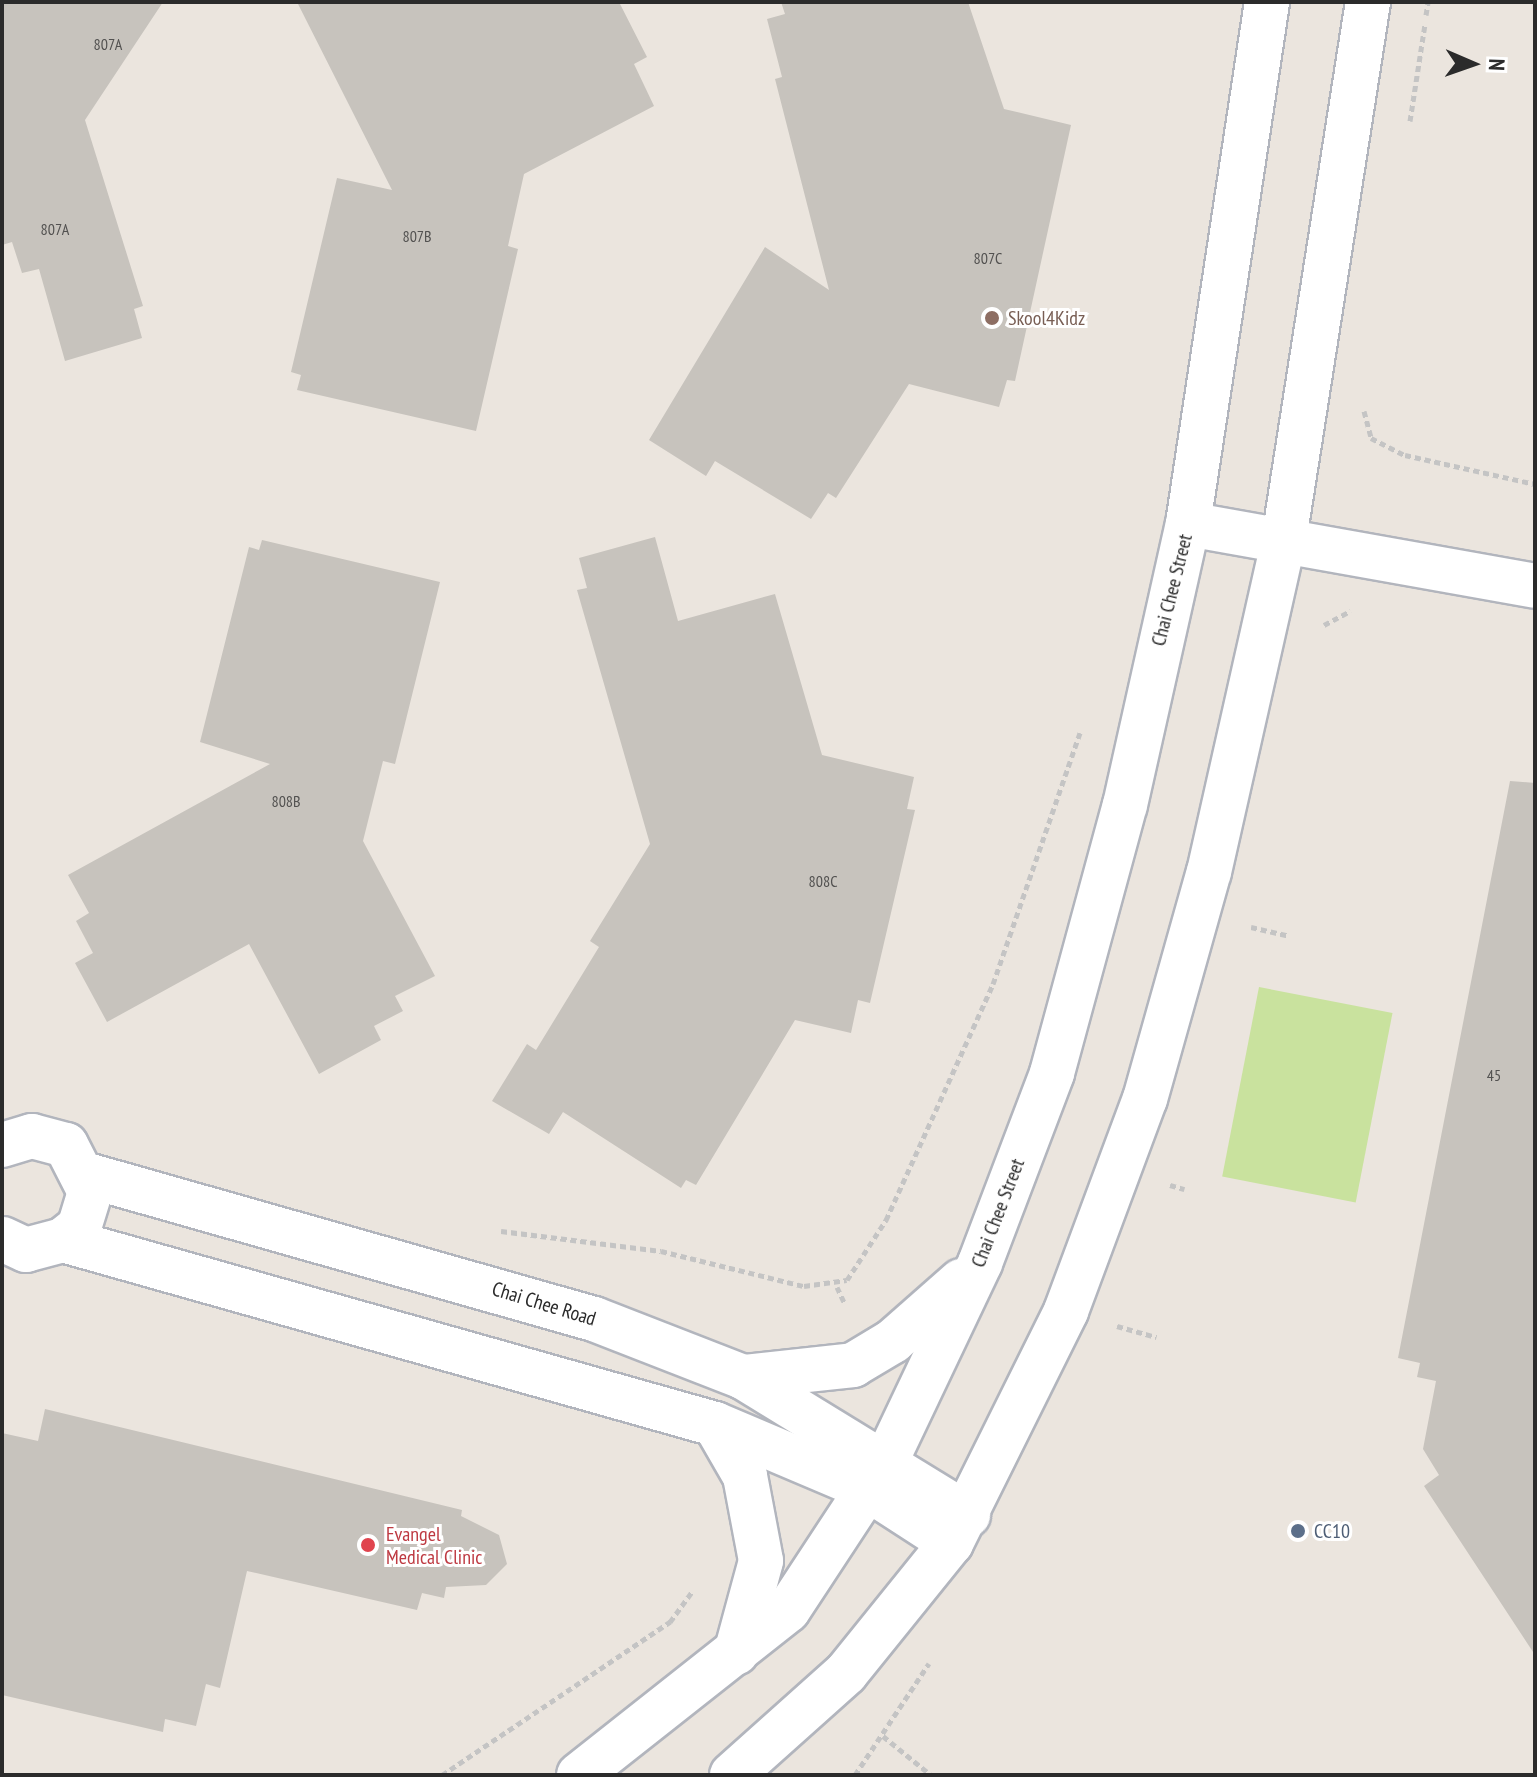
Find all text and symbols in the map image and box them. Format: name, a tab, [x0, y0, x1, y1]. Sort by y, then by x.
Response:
north arrow	[1433, 24, 1513, 104]
house number: 807A	[94, 34, 122, 54]
text: N	[1483, 58, 1511, 71]
house number: 807A	[41, 219, 69, 239]
house number: 807B	[402, 226, 432, 246]
house number: 807C	[974, 248, 1002, 268]
place label: Skool4Kidz	[1008, 306, 1085, 330]
marker: Skool4Kidz	[983, 309, 1001, 327]
street label: Chai Chee Street	[1147, 532, 1197, 648]
house number: 808B	[271, 791, 301, 811]
house number: 808C	[809, 871, 837, 891]
house number: 45	[1487, 1065, 1501, 1085]
street label: Chai Chee Street	[966, 1155, 1030, 1271]
street label: Chai Chee Road	[489, 1277, 599, 1331]
place label: CC10	[1314, 1519, 1350, 1543]
place label: Evangel Medical Clinic	[386, 1522, 482, 1569]
marker: CC10	[1289, 1522, 1307, 1540]
marker: Evangel Medical Clinic	[357, 1534, 379, 1556]

